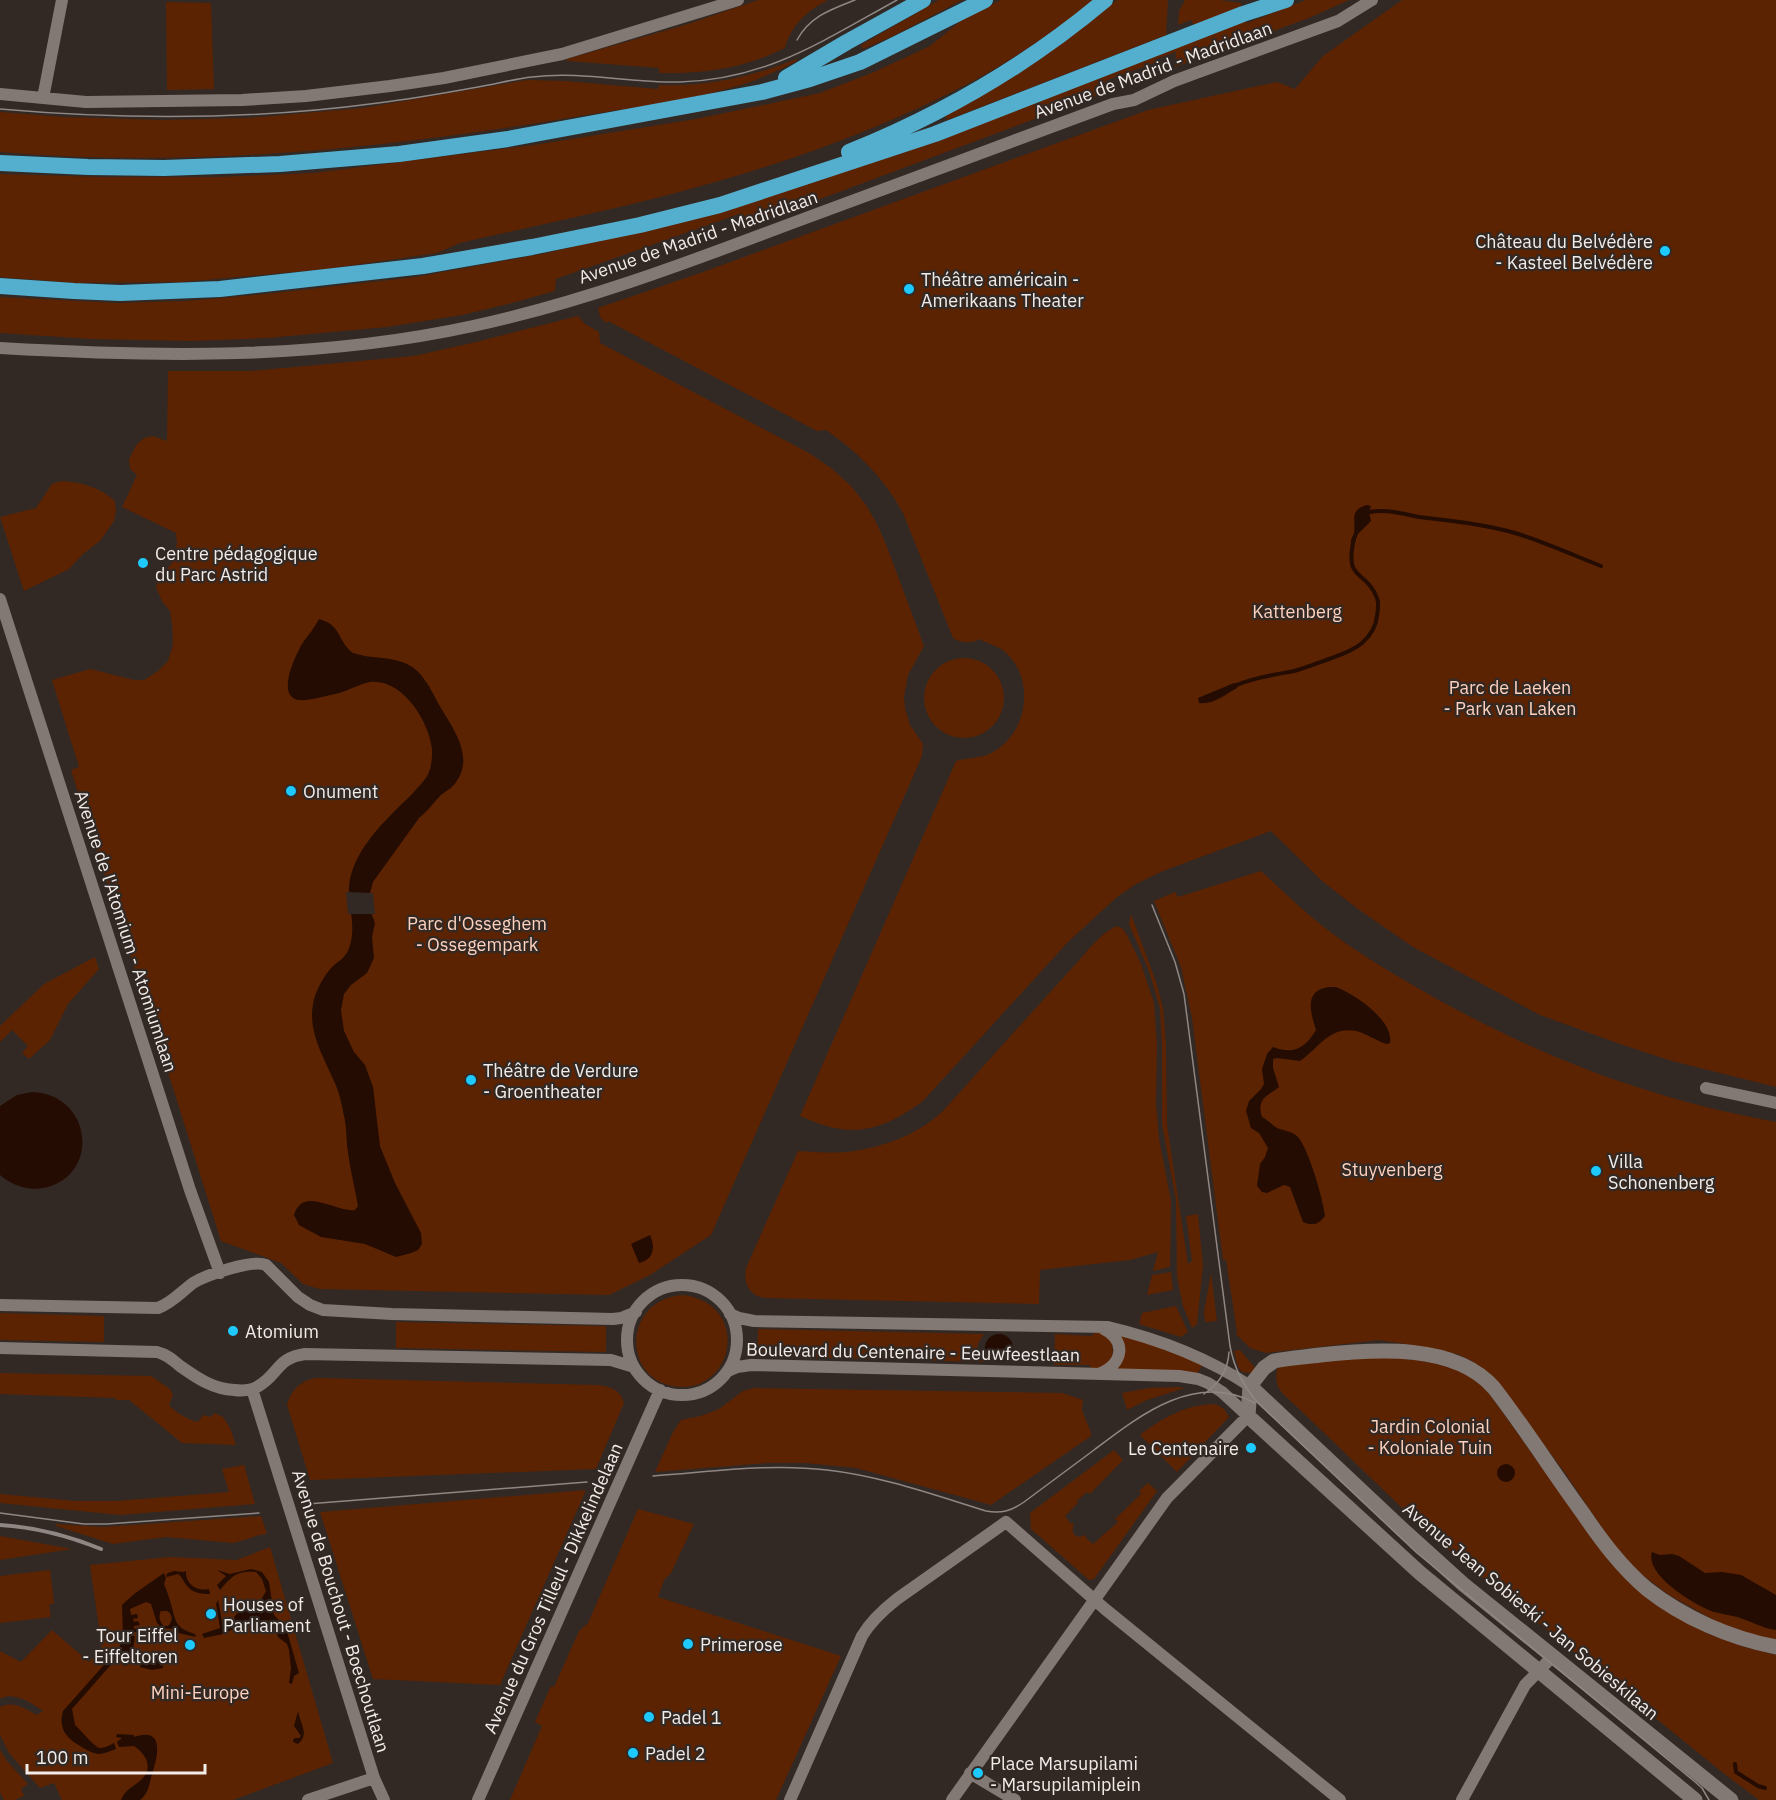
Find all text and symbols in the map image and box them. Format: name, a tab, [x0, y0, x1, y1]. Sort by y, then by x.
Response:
street label: Avenue de Madrid - Madridlaan	[1031, 16, 1275, 124]
street label: Avenue de Madrid - Madridlaan	[575, 185, 821, 289]
place label: Château du Belvédère - Kasteel Belvédère	[1475, 230, 1653, 274]
marker: Château du Belvédère - Kasteel Belvédère	[1658, 244, 1672, 258]
place label: Théâtre américain - Amerikaans Theater	[921, 268, 1084, 312]
marker: Théâtre américain - Amerikaans Theater	[902, 282, 916, 296]
place label: Centre pédagogique du Parc Astrid	[155, 542, 318, 586]
marker: Centre pédagogique du Parc Astrid	[136, 556, 150, 570]
park label: Kattenberg	[1252, 600, 1342, 623]
park label: Parc de Laeken - Park van Laken	[1444, 676, 1576, 720]
place label: Onument	[303, 780, 378, 803]
marker: Onument	[284, 784, 298, 798]
street label: Avenue de l'Atomium - Atomiumlaan	[69, 787, 183, 1075]
park label: Parc d'Osseghem - Ossegempark	[407, 912, 547, 956]
place label: Théâtre de Verdure - Groentheater	[483, 1059, 639, 1103]
marker: Théâtre de Verdure - Groentheater	[464, 1073, 478, 1087]
place label: Villa Schonenberg	[1608, 1150, 1715, 1194]
park label: Stuyvenberg	[1342, 1158, 1443, 1181]
marker: Villa Schonenberg	[1589, 1164, 1603, 1178]
place label: Atomium	[245, 1320, 319, 1343]
marker: Atomium	[226, 1324, 240, 1338]
street label: Boulevard du Centenaire - Eeuwfeestlaan	[746, 1338, 1080, 1366]
park label: Jardin Colonial - Koloniale Tuin	[1367, 1415, 1493, 1459]
place label: Le Centenaire	[1128, 1437, 1239, 1460]
street label: Avenue du Gros Tilleul - Dikkelindelaan	[478, 1439, 628, 1737]
marker: Le Centenaire	[1244, 1441, 1258, 1455]
street label: Avenue de Bouchout - Boechoutlaan	[287, 1467, 395, 1755]
street label: Avenue Jean Sobieski - Jan Sobieskilaan	[1398, 1497, 1664, 1725]
place label: Houses of Parliament	[223, 1593, 311, 1637]
marker: Houses of Parliament	[204, 1607, 218, 1621]
place label: Tour Eiffel - Eiffeltoren	[82, 1624, 178, 1668]
place label: Primerose	[700, 1633, 783, 1656]
marker: Primerose	[681, 1637, 695, 1651]
marker: Tour Eiffel - Eiffeltoren	[183, 1638, 197, 1652]
park label: Mini-Europe	[151, 1681, 249, 1704]
place label: Padel 1	[661, 1706, 722, 1729]
marker: Padel 1	[642, 1710, 656, 1724]
scale bar	[27, 1737, 206, 1775]
place label: Padel 2	[645, 1742, 706, 1765]
text: 100 m	[36, 1746, 88, 1769]
marker: Padel 2	[626, 1746, 640, 1760]
place label: Place Marsupilami - Marsupilamiplein	[990, 1752, 1141, 1796]
marker: Place Marsupilami - Marsupilamiplein	[971, 1766, 985, 1780]

